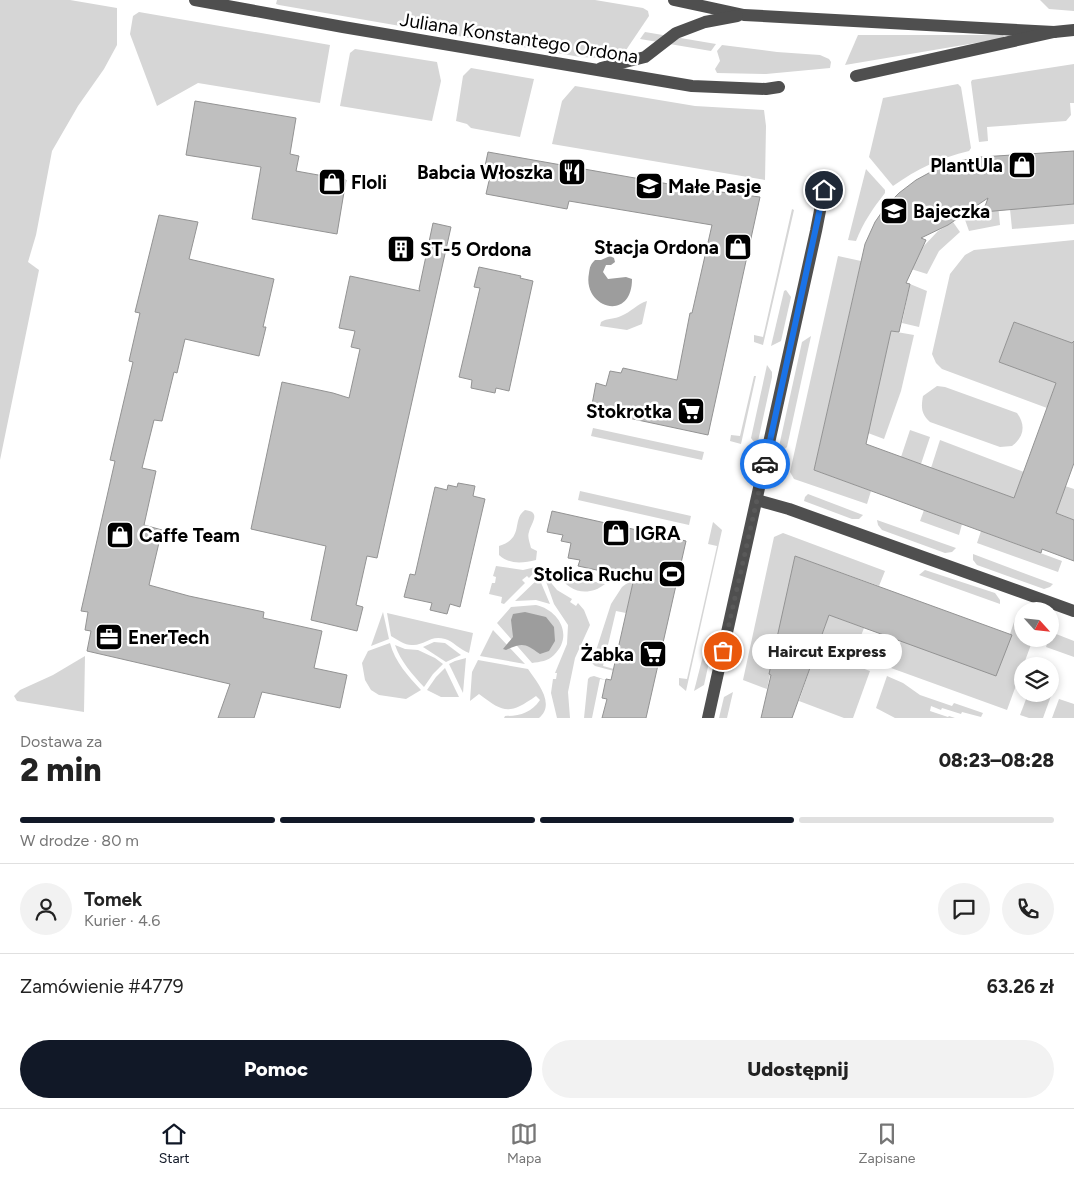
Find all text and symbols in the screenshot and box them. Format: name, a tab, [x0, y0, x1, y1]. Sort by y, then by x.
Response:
street label: Juliana Konstantego Ordona	[398, 8, 640, 68]
shop icon: PlantUla	[1007, 150, 1037, 180]
place label: PlantUla	[930, 154, 1003, 177]
restaurant icon: Babcia Włoszka	[557, 157, 587, 187]
place label: Babcia Włoszka	[417, 161, 553, 184]
shop icon: Floli	[317, 167, 347, 197]
pin	[803, 169, 845, 211]
place label: Floli	[351, 171, 387, 194]
school or university icon: Małe Pasje	[634, 171, 664, 201]
place label: Małe Pasje	[668, 175, 762, 198]
icon: home	[810, 176, 838, 204]
school or university icon: Bajeczka	[879, 196, 909, 226]
place label: Bajeczka	[913, 200, 990, 223]
shop icon: Stacja Ordona	[723, 232, 753, 262]
building icon: ST-5 Ordona	[386, 234, 416, 264]
place label: Stacja Ordona	[594, 236, 719, 259]
place label: ST-5 Ordona	[420, 238, 531, 261]
supermarket icon: Stokrotka	[676, 396, 706, 426]
place label: Stokrotka	[586, 400, 672, 423]
courier	[740, 439, 790, 489]
icon: car	[751, 450, 779, 478]
shop icon: IGRA	[601, 518, 631, 548]
shop icon: Caffe Team	[105, 520, 135, 550]
place label: IGRA	[635, 522, 681, 545]
place label: Caffe Team	[139, 524, 240, 547]
sports icon: Stolica Ruchu	[657, 559, 687, 589]
place label: Stolica Ruchu	[533, 563, 653, 586]
north arrow	[1014, 602, 1059, 648]
map controls	[1014, 602, 1059, 702]
office icon: EnerTech	[94, 622, 124, 652]
place label: EnerTech	[128, 626, 209, 649]
pin	[702, 630, 744, 672]
callout: Haircut Express	[753, 634, 903, 668]
icon: bag	[709, 637, 737, 665]
supermarket icon: Żabka	[638, 639, 668, 669]
text: Haircut Express	[768, 642, 886, 661]
place label: Żabka	[581, 643, 634, 666]
button: layers	[1014, 657, 1059, 702]
text: Dostawa za	[20, 732, 102, 751]
text: 08:23–08:28	[939, 749, 1054, 772]
text: 2 min	[20, 751, 102, 789]
text: W drodze · 80 m	[20, 831, 139, 850]
button: person	[20, 883, 72, 935]
button: chat	[938, 883, 990, 935]
button: phone	[1002, 883, 1054, 935]
text: Tomek	[84, 888, 142, 911]
text: Kurier · 4.6	[84, 911, 160, 930]
text: Zamówienie #4779	[20, 975, 183, 998]
text: 63.26 zł	[987, 975, 1054, 998]
button: Pomoc	[20, 1040, 532, 1098]
button: Udostępnij	[542, 1040, 1054, 1098]
tab: Start	[159, 1120, 190, 1167]
tab: Mapa	[507, 1120, 541, 1167]
tab: Zapisane	[859, 1120, 915, 1167]

